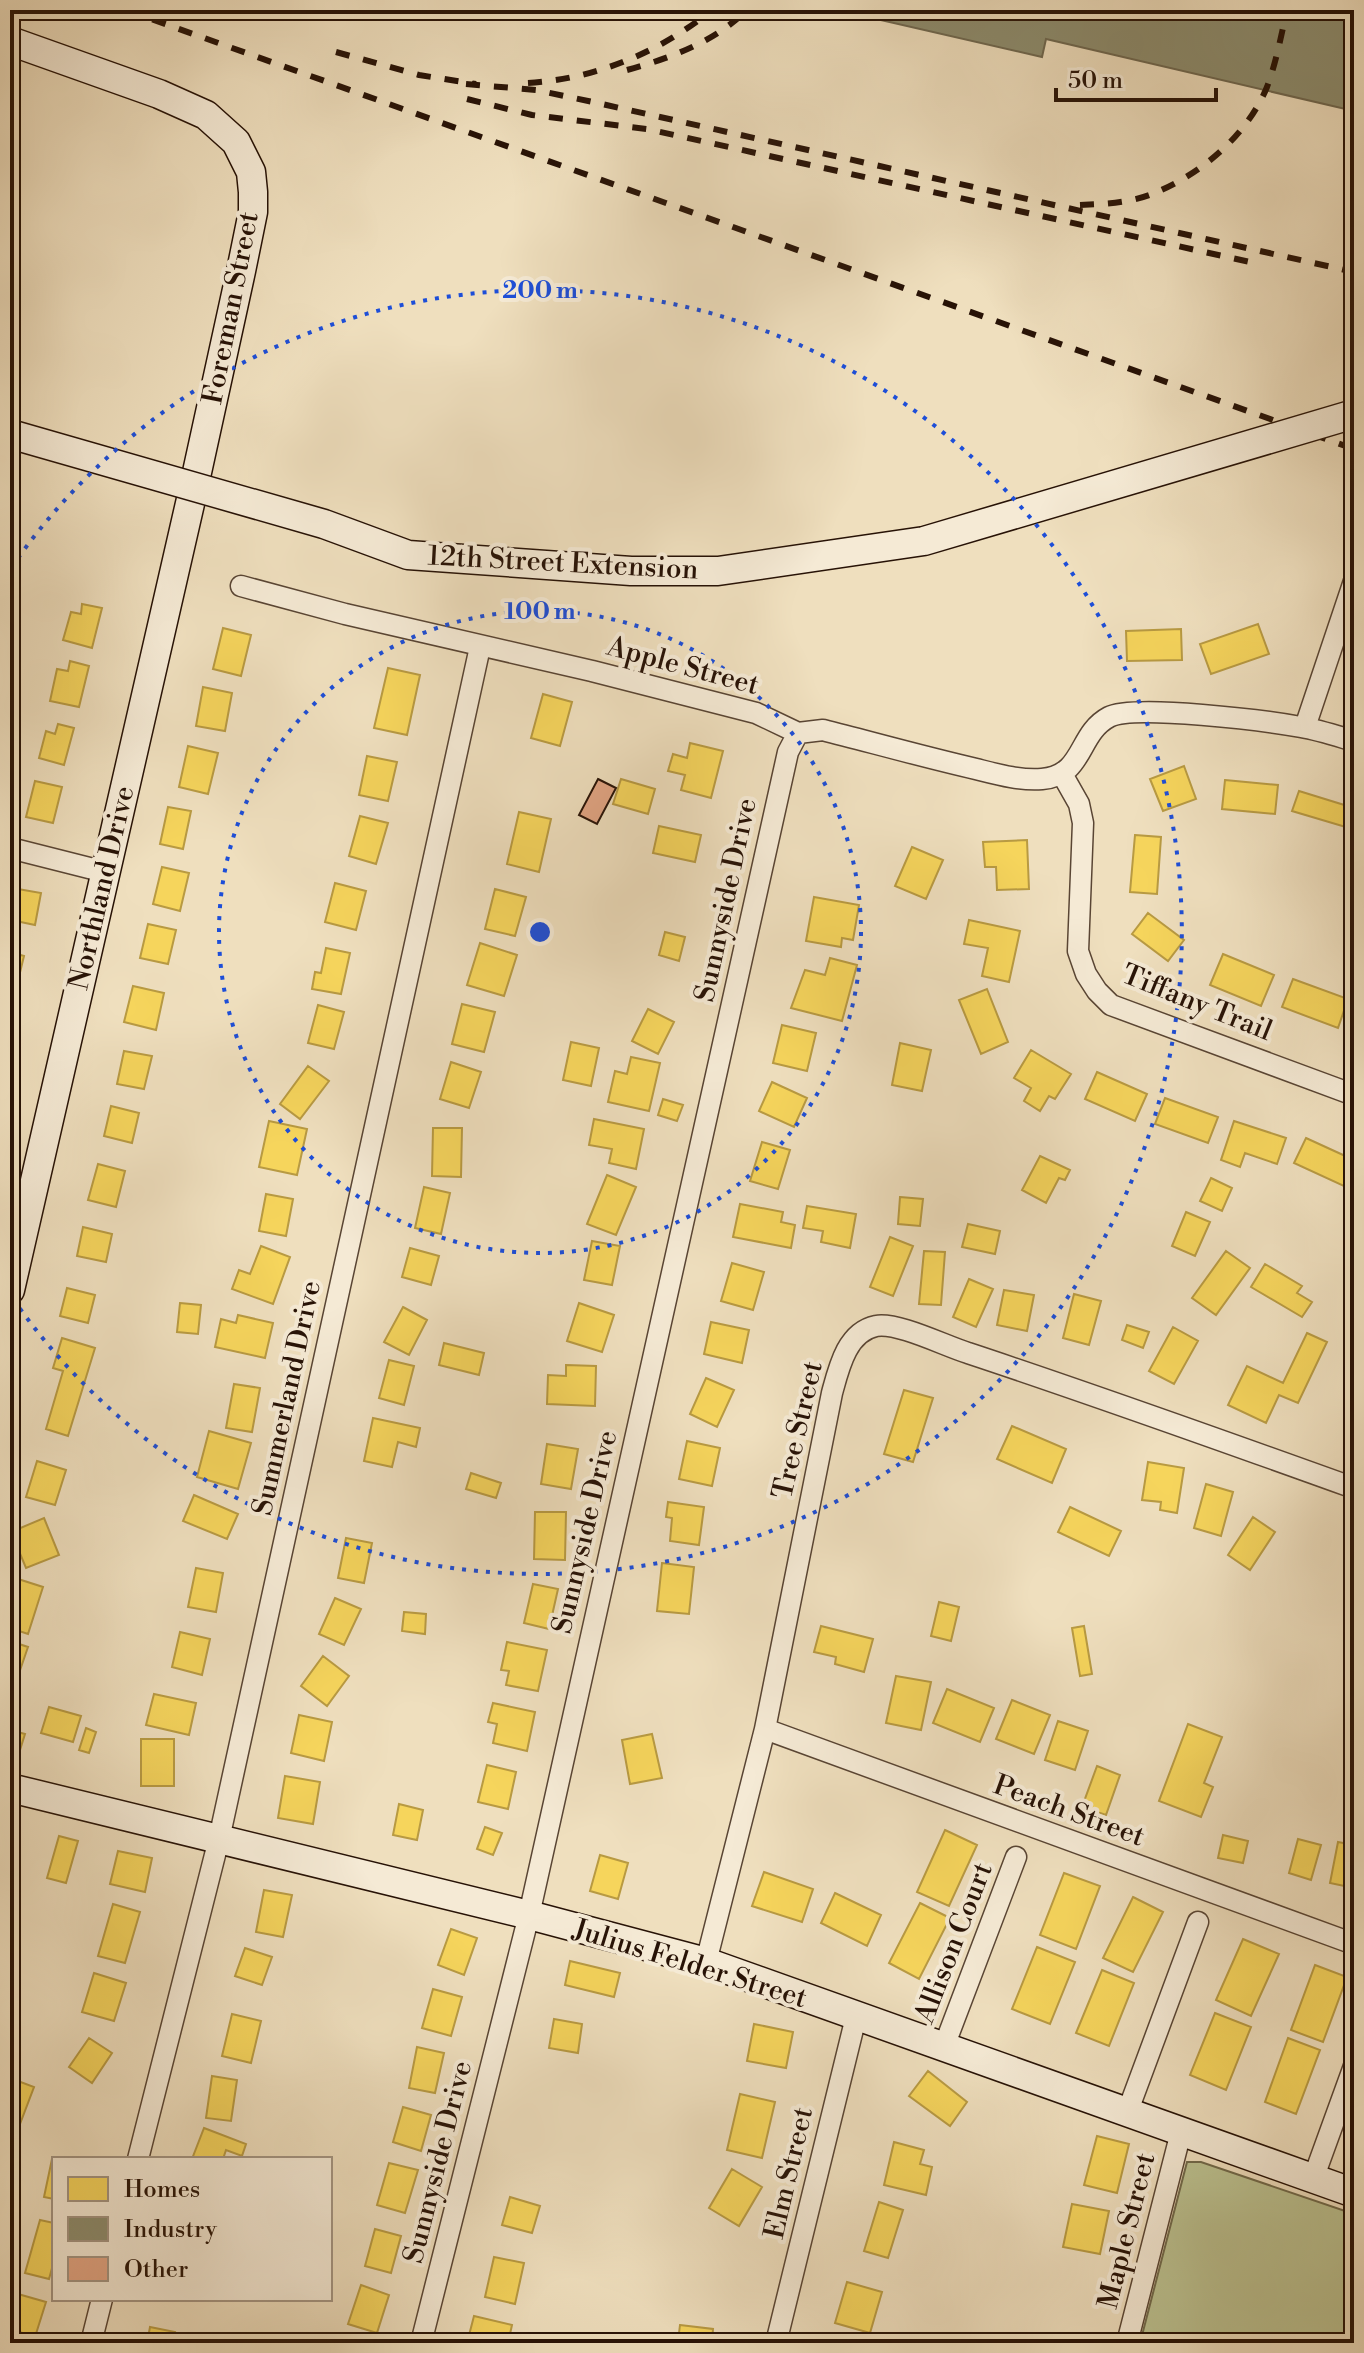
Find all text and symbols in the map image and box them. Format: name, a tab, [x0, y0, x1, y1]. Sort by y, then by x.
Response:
scale bar	[1056, 52, 1216, 102]
text: 50 m	[1068, 66, 1123, 96]
street label: Foreman Street	[195, 209, 267, 407]
text: 200 m	[502, 276, 578, 306]
street label: 12th Street Extension	[427, 538, 700, 588]
text: 100 m	[504, 597, 576, 627]
street label: Apple Street	[602, 629, 763, 703]
street label: Northland Drive	[62, 783, 142, 993]
street label: Sunnyside Drive	[687, 795, 765, 1005]
centre of rings	[526, 918, 554, 946]
street label: Tiffany Trail	[1117, 957, 1277, 1049]
street label: Summerland Drive	[245, 1277, 329, 1519]
street label: Tree Street	[765, 1358, 831, 1502]
street label: Sunnyside Drive	[545, 1427, 625, 1637]
street label: Peach Street	[989, 1768, 1149, 1855]
street label: Allison Court	[907, 1858, 1001, 2029]
street label: Julius Felder Street	[568, 1912, 811, 2016]
street label: Sunnyside Drive	[396, 2057, 480, 2267]
street label: Elm Street	[757, 2104, 821, 2242]
street label: Maple Street	[1091, 2149, 1163, 2313]
legend	[52, 2157, 332, 2301]
text: Homes	[124, 2175, 200, 2205]
text: Industry	[124, 2215, 217, 2245]
text: Other	[124, 2255, 188, 2285]

